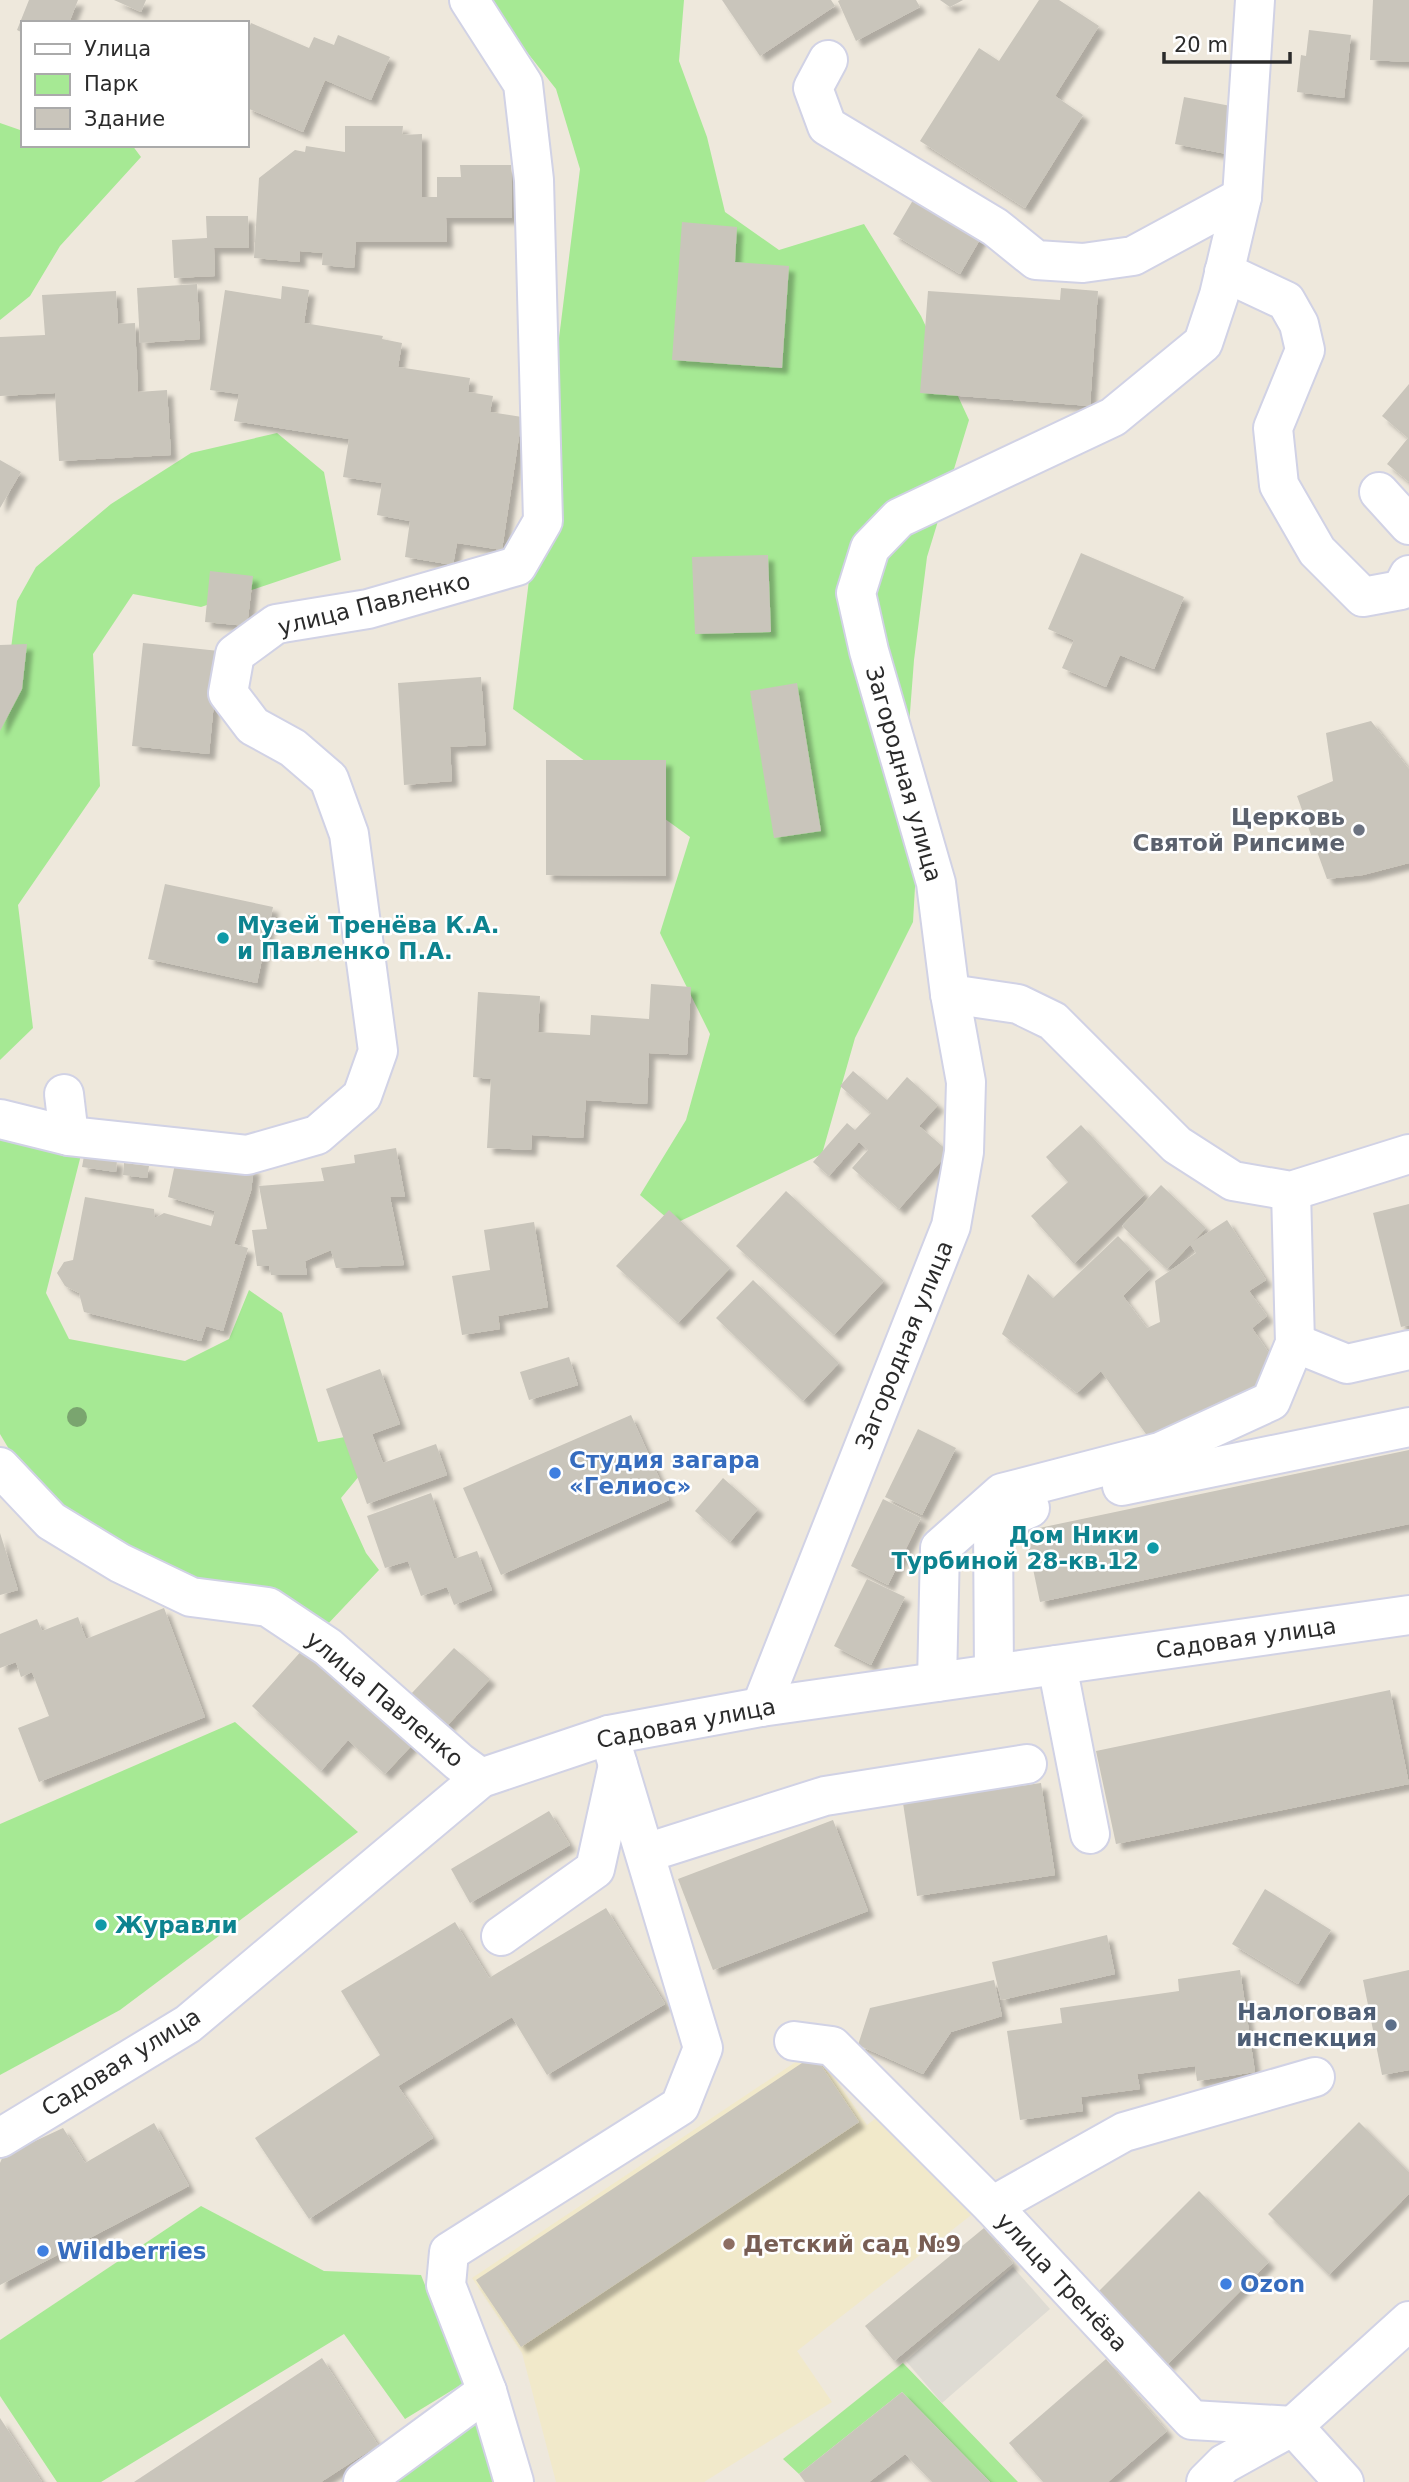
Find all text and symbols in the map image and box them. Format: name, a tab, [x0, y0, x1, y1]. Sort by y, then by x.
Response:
legend	[21, 21, 248, 147]
scale bar	[1164, 21, 1290, 65]
text: 20 m	[1174, 33, 1228, 57]
text: Улица	[84, 37, 151, 61]
text: Парк	[84, 72, 139, 96]
text: Здание	[84, 107, 165, 131]
street label: улица Павленко	[275, 568, 473, 640]
street label: Загородная улица	[861, 663, 947, 885]
place label: Церковь Святой Рипсиме	[1133, 804, 1345, 856]
marker: Церковь Святой Рипсиме	[1351, 822, 1367, 838]
place label: Музей Тренёва К.А. и Павленко П.А.	[237, 912, 499, 964]
marker: Музей Тренёва К.А. и Павленко П.А.	[215, 930, 231, 946]
street label: Загородная улица	[850, 1237, 958, 1453]
place label: Студия загара «Гелиос»	[569, 1447, 760, 1499]
marker: Студия загара «Гелиос»	[547, 1465, 563, 1481]
place label: Дом Ники Турбиной 28-кв.12	[891, 1522, 1139, 1574]
marker: Дом Ники Турбиной 28-кв.12	[1145, 1540, 1161, 1556]
street label: Садовая улица	[1154, 1612, 1338, 1664]
street label: улица Павленко	[301, 1626, 469, 1772]
street label: Садовая улица	[594, 1693, 778, 1753]
place label: Журавли	[115, 1912, 238, 1938]
marker: Журавли	[93, 1917, 109, 1933]
place label: Налоговая инспекция	[1236, 1999, 1377, 2051]
street label: Садовая улица	[37, 2003, 205, 2121]
marker: Налоговая инспекция	[1383, 2017, 1399, 2033]
street label: улица Тренёва	[991, 2207, 1133, 2357]
place label: Детский сад №9	[743, 2231, 961, 2257]
marker: Детский сад №9	[721, 2236, 737, 2252]
place label: Wildberries	[57, 2238, 207, 2264]
marker: Wildberries	[35, 2243, 51, 2259]
place label: Ozon	[1240, 2271, 1305, 2297]
marker: Ozon	[1218, 2276, 1234, 2292]

